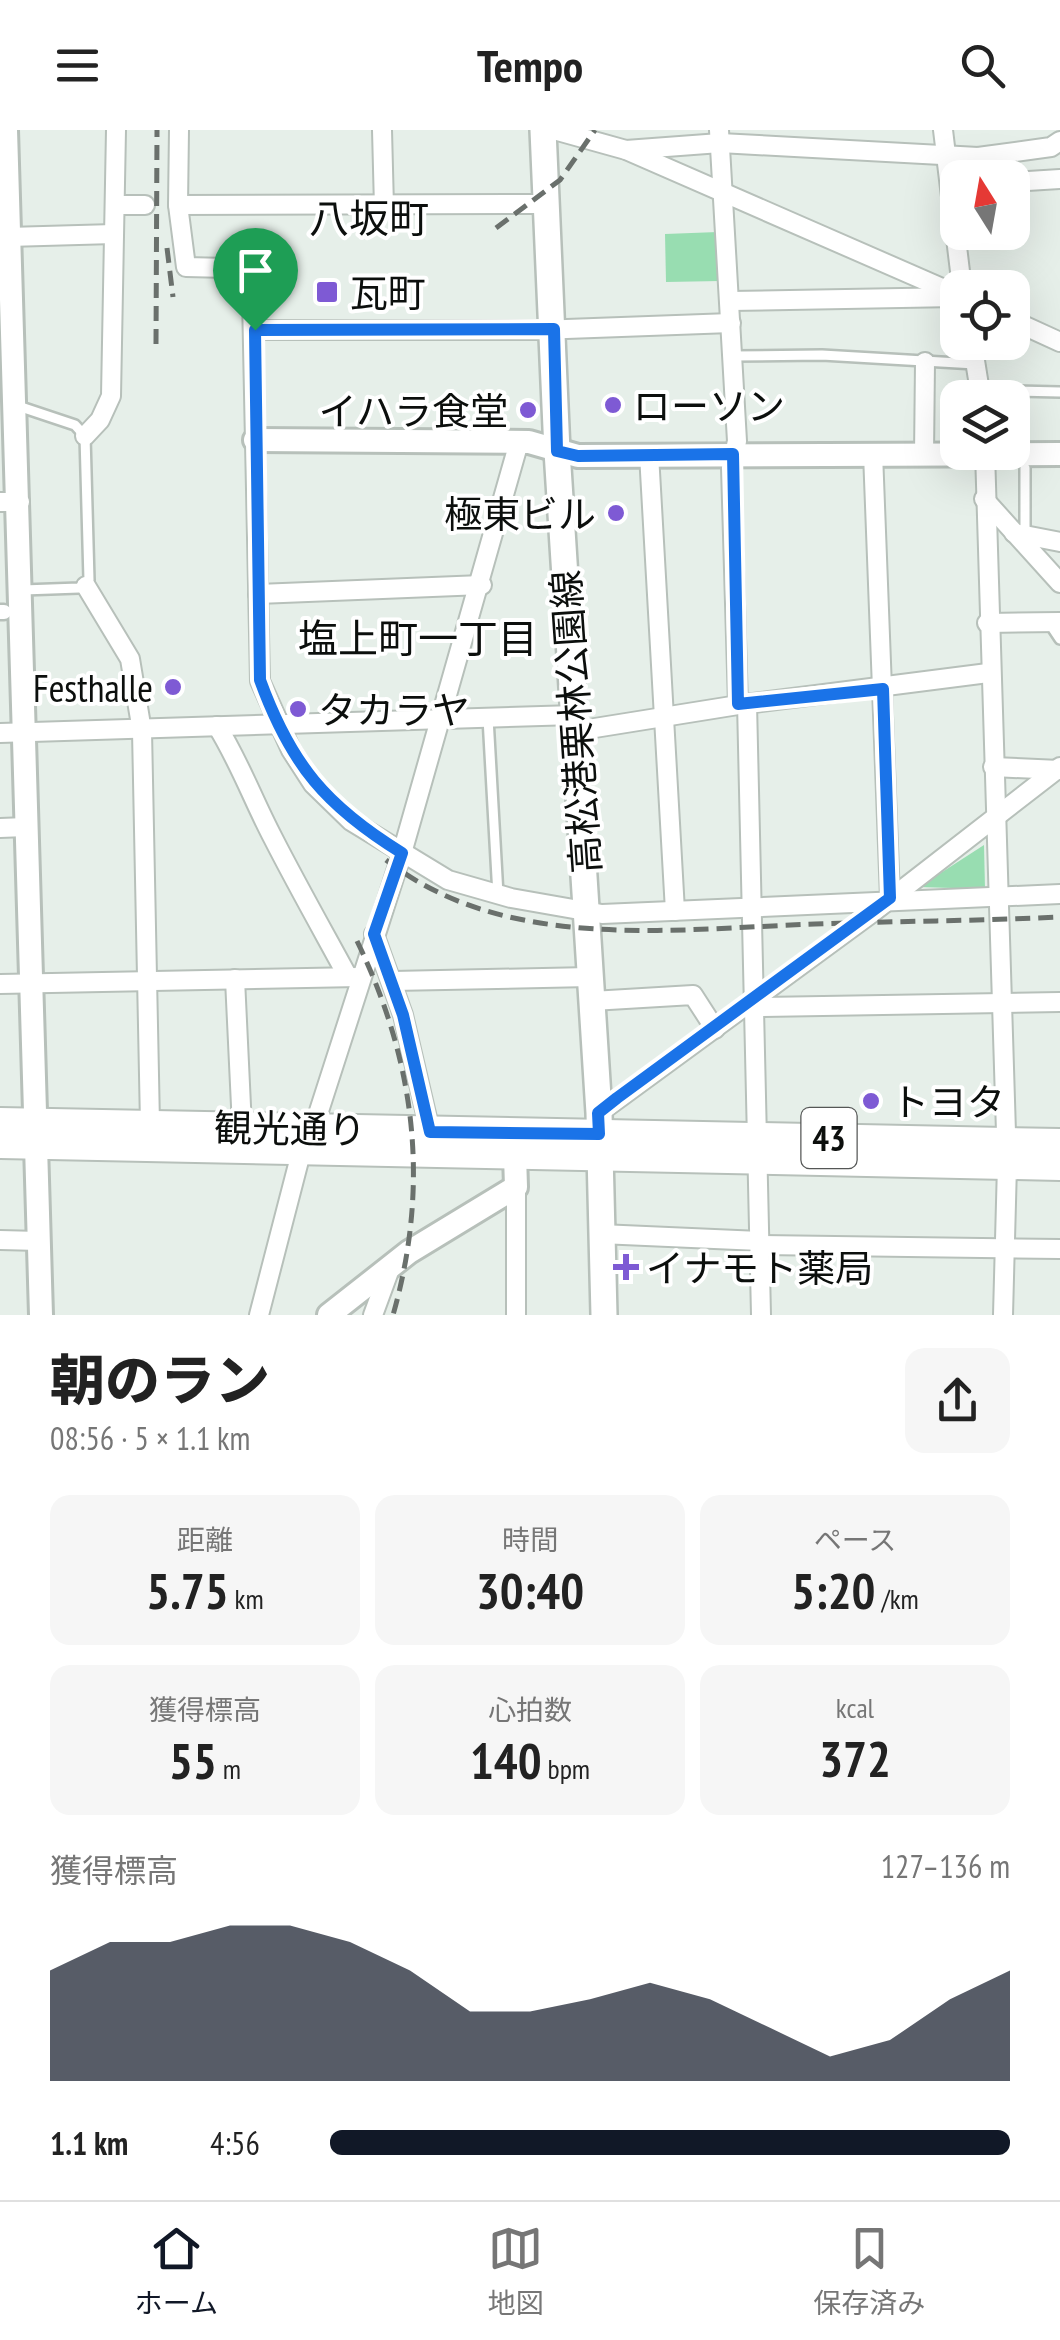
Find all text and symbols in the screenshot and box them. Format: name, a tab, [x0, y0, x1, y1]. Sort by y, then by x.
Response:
text: Tempo	[477, 36, 583, 94]
icon: menu	[50, 38, 105, 93]
icon: search	[955, 38, 1010, 93]
north arrow	[940, 160, 1030, 250]
map controls	[940, 160, 1030, 470]
district label: 八坂町	[309, 192, 429, 244]
pin	[213, 228, 298, 331]
icon: arrive	[228, 243, 283, 298]
place label: 瓦町	[350, 268, 426, 317]
button: locate	[940, 270, 1030, 360]
marker: 瓦町	[314, 279, 340, 305]
button: layers	[940, 380, 1030, 470]
place label: ローソン	[633, 381, 785, 430]
place label: イハラ食堂	[319, 386, 508, 435]
marker: ローソン	[602, 394, 624, 416]
marker: イハラ食堂	[517, 399, 539, 421]
place label: 極東ビル	[444, 489, 596, 538]
marker: 極東ビル	[605, 502, 627, 524]
street label: 高松港栗林公園線	[540, 569, 610, 875]
district label: 塩上町一丁目	[298, 612, 538, 664]
place label: Festhalle	[33, 663, 153, 712]
marker: Festhalle	[162, 676, 184, 698]
place label: タカラヤ	[318, 685, 470, 734]
marker: タカラヤ	[287, 698, 309, 720]
place label: トヨタ	[891, 1077, 1005, 1126]
marker: トヨタ	[860, 1090, 882, 1112]
street label: 観光通り	[214, 1102, 366, 1154]
road number: 43	[802, 1108, 856, 1168]
place label: イナモト薬局	[646, 1243, 873, 1292]
marker: イナモト薬局	[615, 1256, 637, 1278]
text: 朝のラン	[50, 1344, 270, 1415]
button: share	[905, 1348, 1010, 1453]
text: 08:56 · 5 × 1.1 km	[50, 1417, 250, 1459]
text: 距離	[177, 1521, 233, 1558]
text: 時間	[502, 1521, 558, 1558]
text: ペース	[814, 1521, 896, 1558]
text: 5.75	[146, 1558, 229, 1623]
text: 30:40	[476, 1558, 584, 1623]
text: 5:20	[791, 1558, 875, 1623]
text: km	[229, 1580, 264, 1617]
text: /km	[875, 1580, 919, 1617]
text: kcal	[836, 1689, 874, 1726]
text: 獲得標高	[149, 1691, 261, 1728]
text: 心拍数	[488, 1691, 572, 1728]
text: 372	[819, 1726, 891, 1791]
text: 55	[169, 1728, 217, 1793]
text: 140	[470, 1728, 542, 1793]
text: m	[217, 1750, 241, 1787]
text: bpm	[542, 1750, 590, 1787]
text: 127–136 m	[881, 1845, 1010, 1887]
text: 獲得標高	[50, 1849, 178, 1891]
text: 1.1 km	[50, 2122, 128, 2164]
text: 4:56	[210, 2122, 260, 2164]
tab: ホーム	[135, 2221, 218, 2321]
tab: 地図	[488, 2221, 544, 2321]
tab: 保存済み	[813, 2221, 925, 2321]

